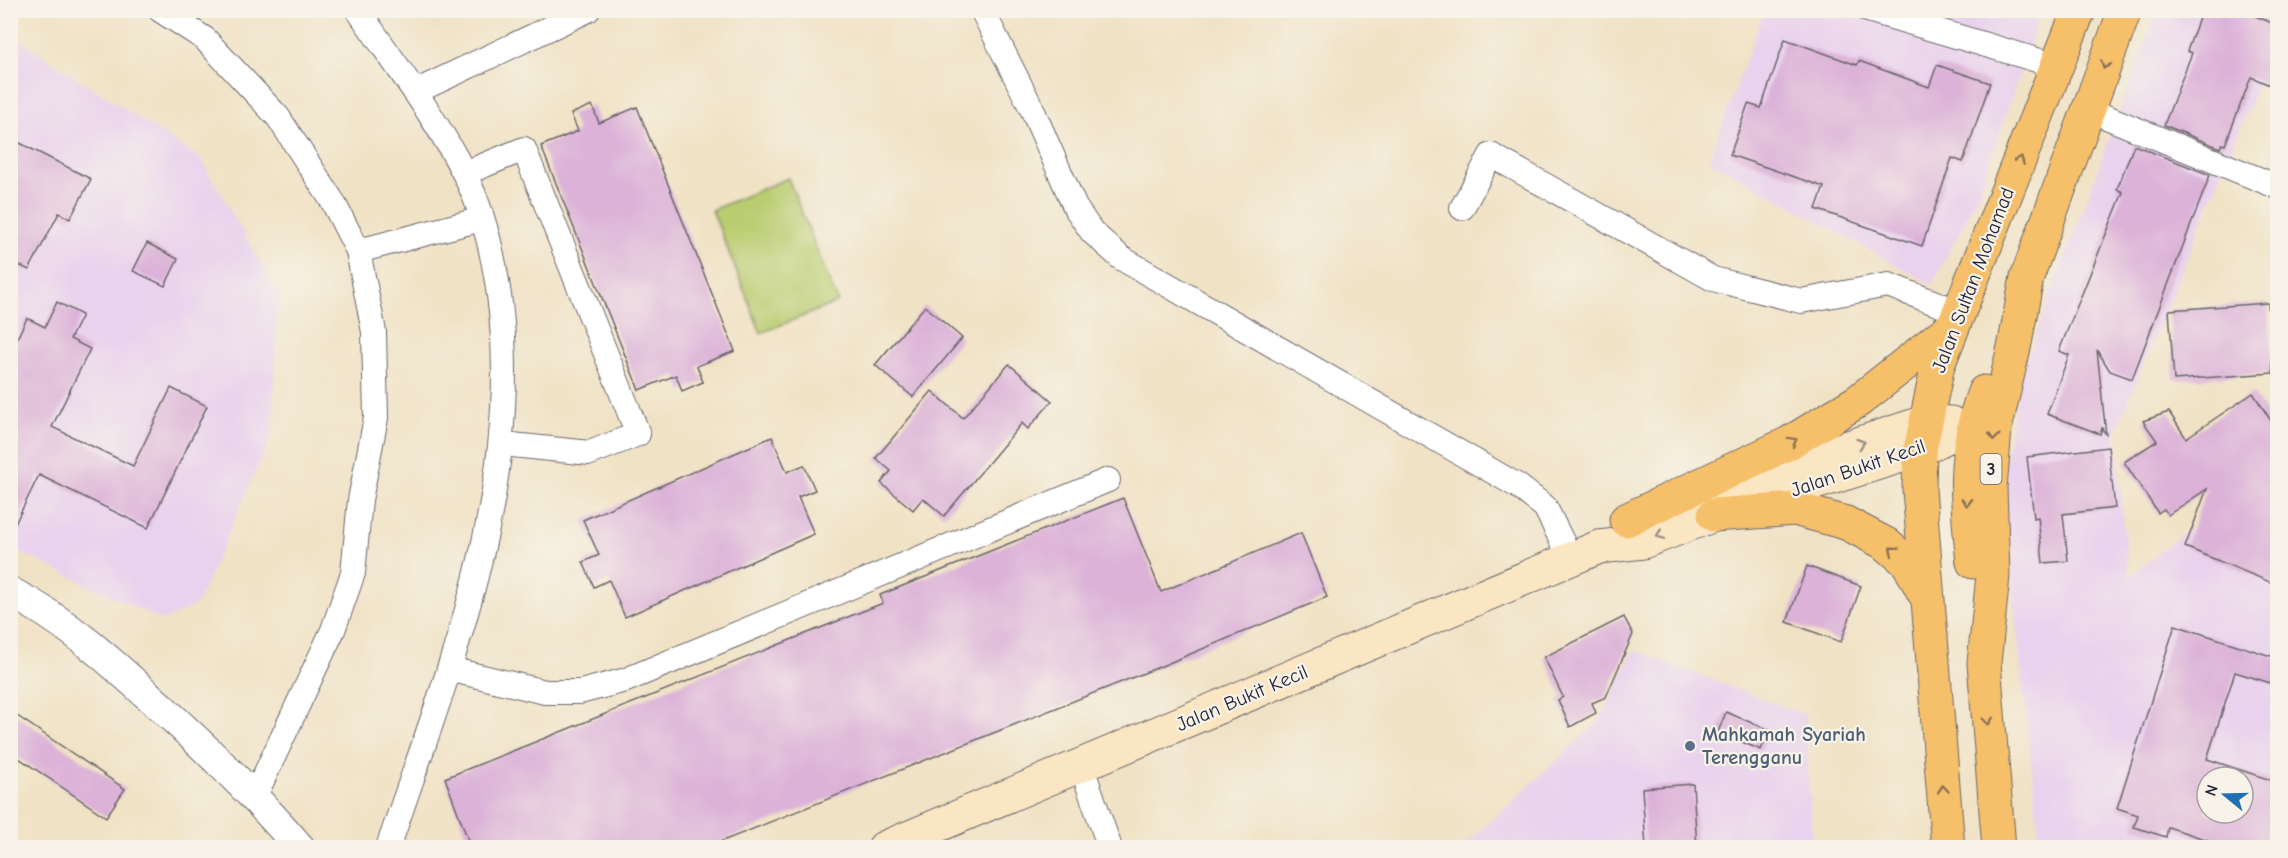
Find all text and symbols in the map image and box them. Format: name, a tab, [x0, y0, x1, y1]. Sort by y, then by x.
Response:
one-way arrow	[2100, 59, 2112, 70]
one-way arrow	[2013, 155, 2025, 166]
street label: Jalan Sultan Mohamad	[1927, 184, 2019, 376]
one-way arrow	[1988, 433, 2001, 442]
street label: Jalan Bukit Kecil	[1788, 434, 1928, 502]
one-way arrow	[1786, 437, 1797, 448]
one-way arrow	[1855, 438, 1866, 450]
road number: 3	[1980, 454, 2002, 484]
one-way arrow	[1961, 497, 1973, 506]
one-way arrow	[1655, 528, 1665, 541]
one-way arrow	[1889, 546, 1900, 557]
street label: Jalan Bukit Kecil	[1173, 660, 1311, 736]
one-way arrow	[1981, 717, 1994, 726]
place label: Mahkamah Syariah Terengganu	[1702, 723, 1866, 769]
marker: Mahkamah Syariah Terengganu	[1683, 739, 1697, 753]
north arrow	[2195, 765, 2255, 825]
text: N	[2202, 783, 2222, 798]
one-way arrow	[1937, 785, 1950, 794]

